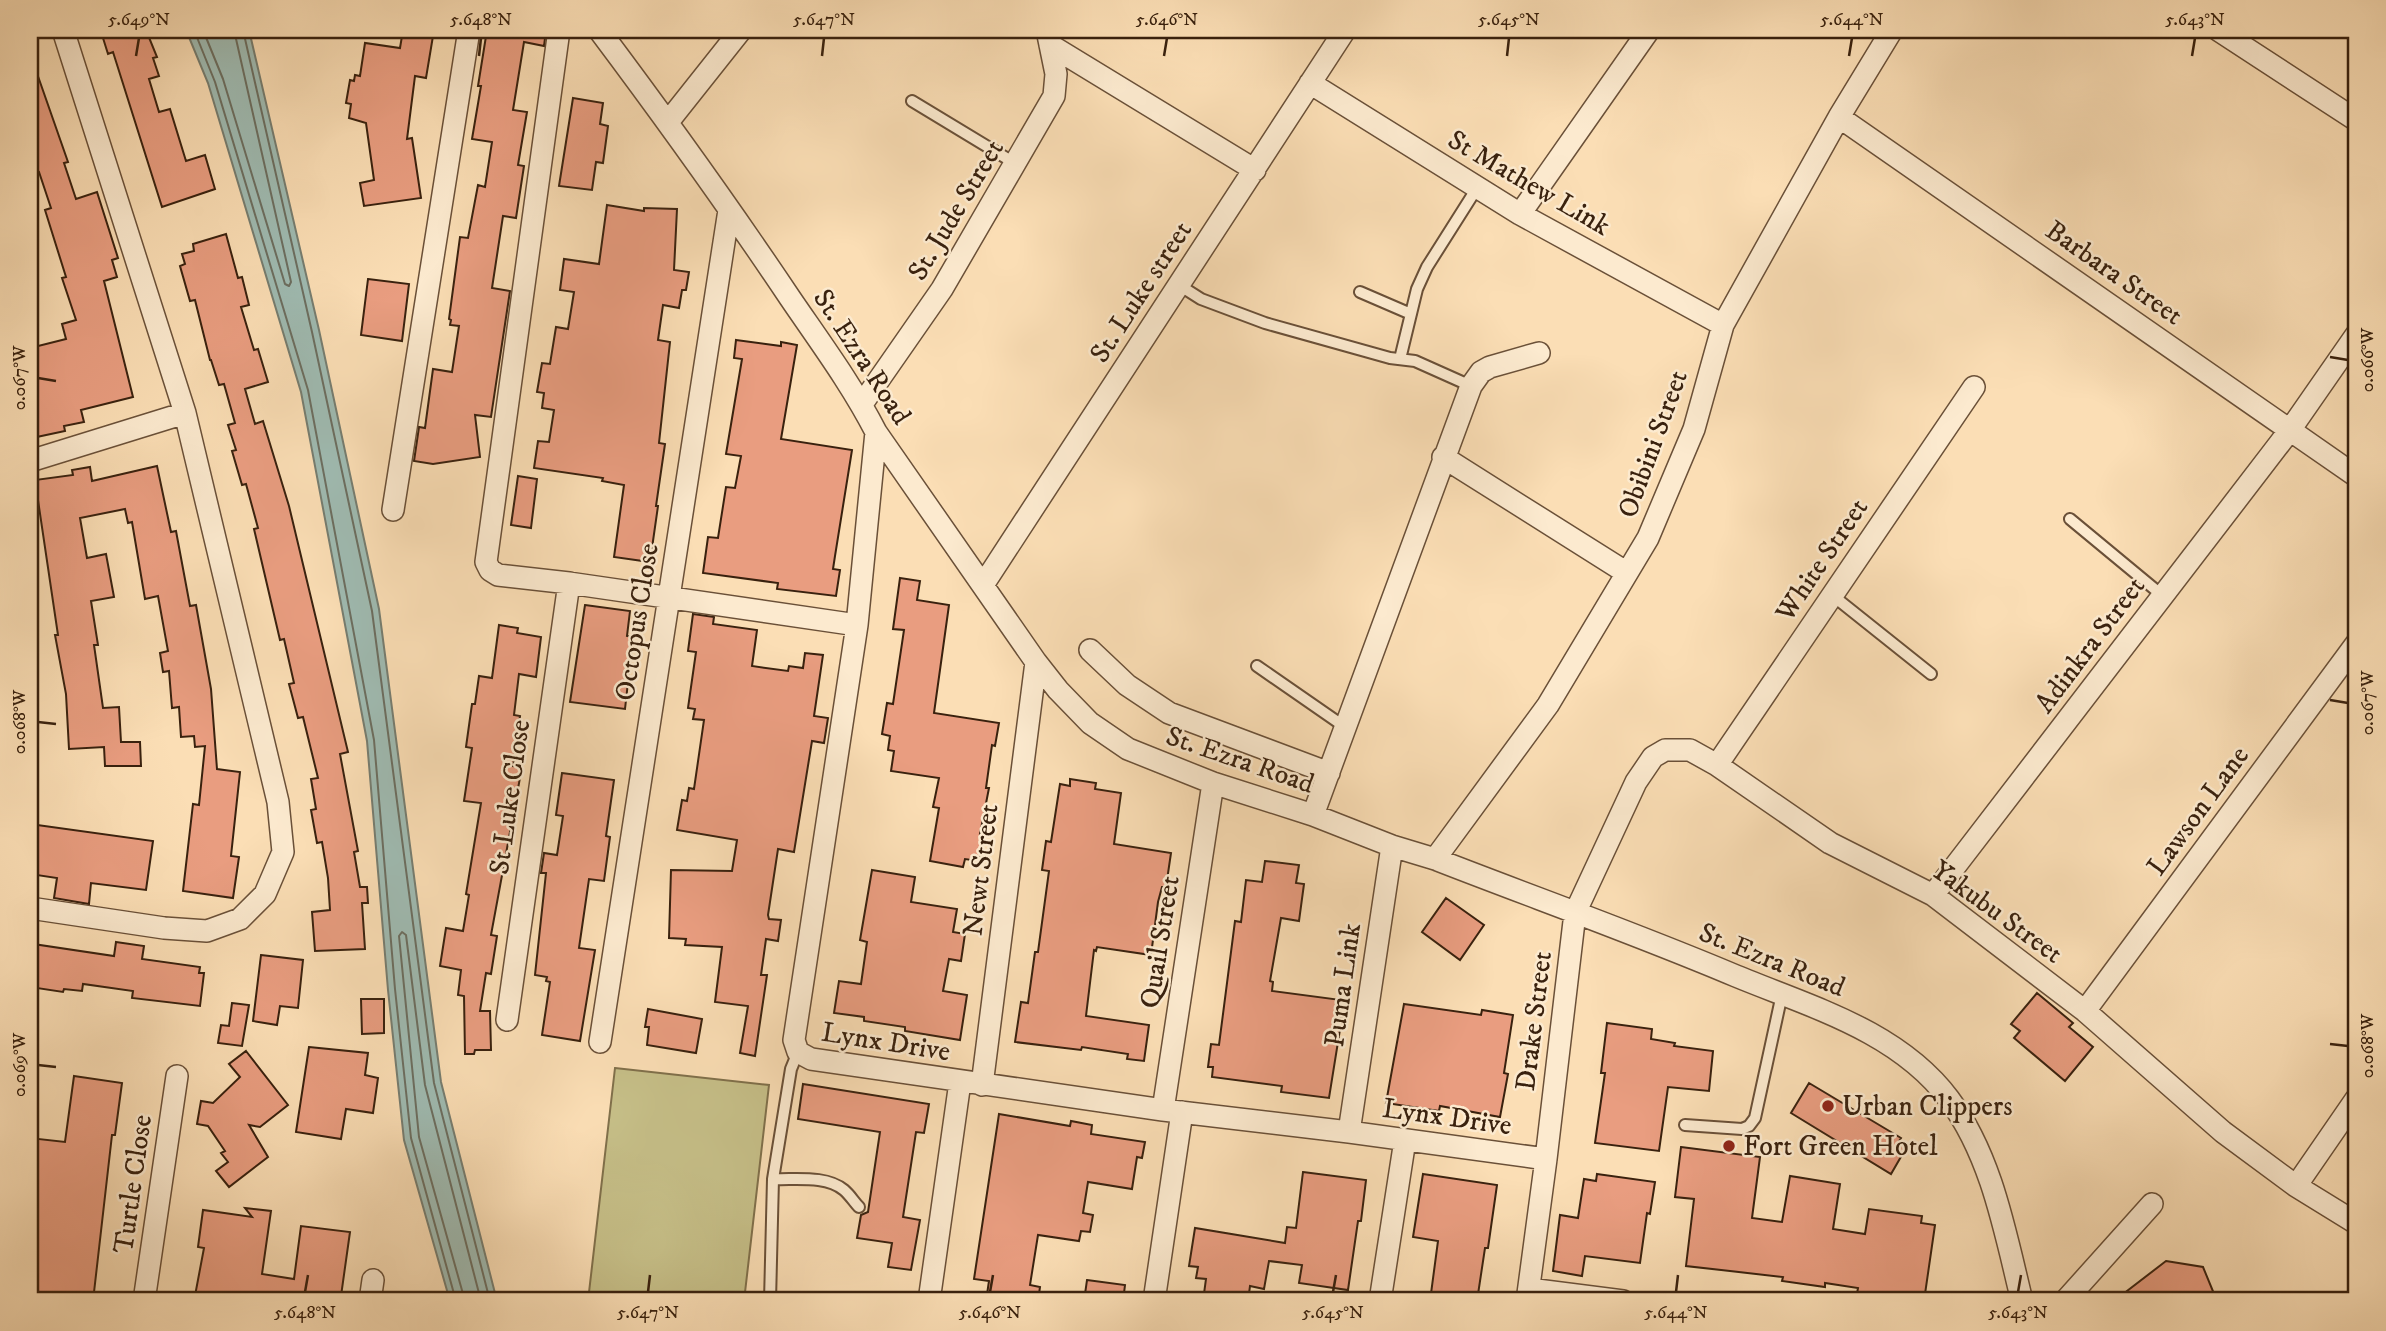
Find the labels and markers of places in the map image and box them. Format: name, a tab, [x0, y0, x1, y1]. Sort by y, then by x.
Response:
place label: Urban Clippers	[1842, 1089, 2013, 1124]
marker: Urban Clippers	[1820, 1098, 1836, 1114]
place label: Fort Green Hotel	[1743, 1129, 1938, 1164]
marker: Fort Green Hotel	[1721, 1138, 1737, 1154]

